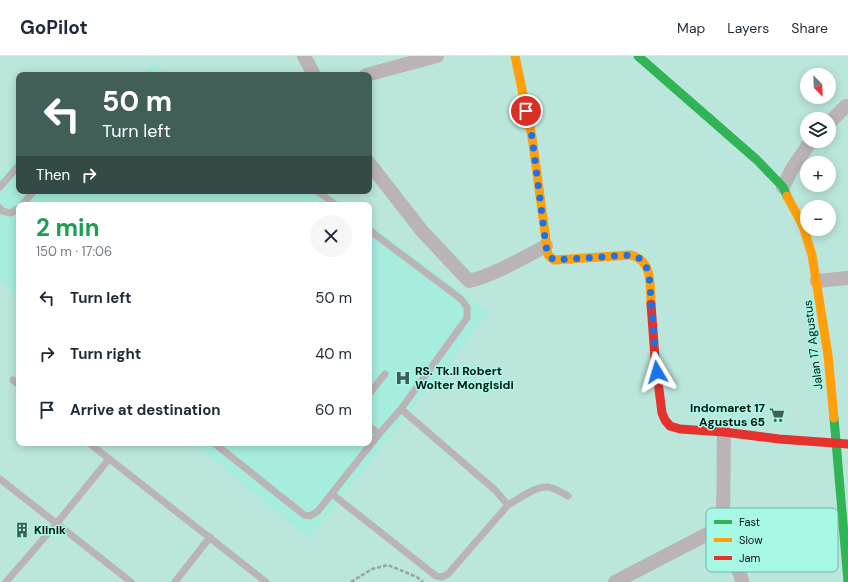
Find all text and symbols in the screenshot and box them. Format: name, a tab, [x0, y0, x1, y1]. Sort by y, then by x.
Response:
text: GoPilot	[20, 15, 88, 40]
text: Map	[677, 19, 705, 37]
text: Layers	[727, 19, 769, 37]
text: Share	[791, 19, 828, 37]
north arrow	[800, 68, 836, 104]
map controls	[800, 68, 836, 236]
text: 50 m	[102, 83, 172, 120]
icon: left	[36, 88, 88, 140]
pin	[509, 94, 543, 128]
icon: arrive	[515, 100, 537, 122]
button: layers	[800, 112, 836, 148]
text: Turn left	[102, 119, 171, 143]
button: +	[800, 156, 836, 192]
icon: right	[78, 164, 100, 186]
text: Then	[36, 165, 70, 185]
button: −	[800, 200, 836, 236]
text: 2 min	[36, 212, 99, 243]
button: close	[310, 215, 352, 257]
text: 150 m · 17:06	[36, 243, 112, 260]
icon: left	[36, 287, 58, 309]
text: Turn left	[70, 288, 131, 308]
text: 50 m	[315, 288, 352, 308]
street label: Jalan 17 Agustus	[800, 299, 826, 391]
icon: right	[36, 343, 58, 365]
text: Turn right	[70, 344, 141, 364]
text: 40 m	[315, 344, 352, 364]
position arrow	[636, 351, 678, 393]
place label: RS. Tk.II Robert Wolter Mongisidi	[415, 363, 514, 393]
hospital icon: RS. Tk.II Robert Wolter Mongisidi	[394, 369, 412, 387]
icon: arrive	[36, 399, 58, 421]
text: Arrive at destination	[70, 400, 221, 420]
text: 60 m	[315, 400, 352, 420]
place label: Indomaret 17 Agustus 65	[690, 400, 766, 430]
supermarket icon: Indomaret 17 Agustus 65	[768, 406, 786, 424]
legend	[706, 508, 838, 572]
text: Fast	[739, 515, 760, 529]
building icon: Klinik	[13, 521, 31, 539]
place label: Klinik	[34, 522, 66, 538]
text: Slow	[739, 533, 763, 547]
text: Jam	[739, 551, 760, 565]

